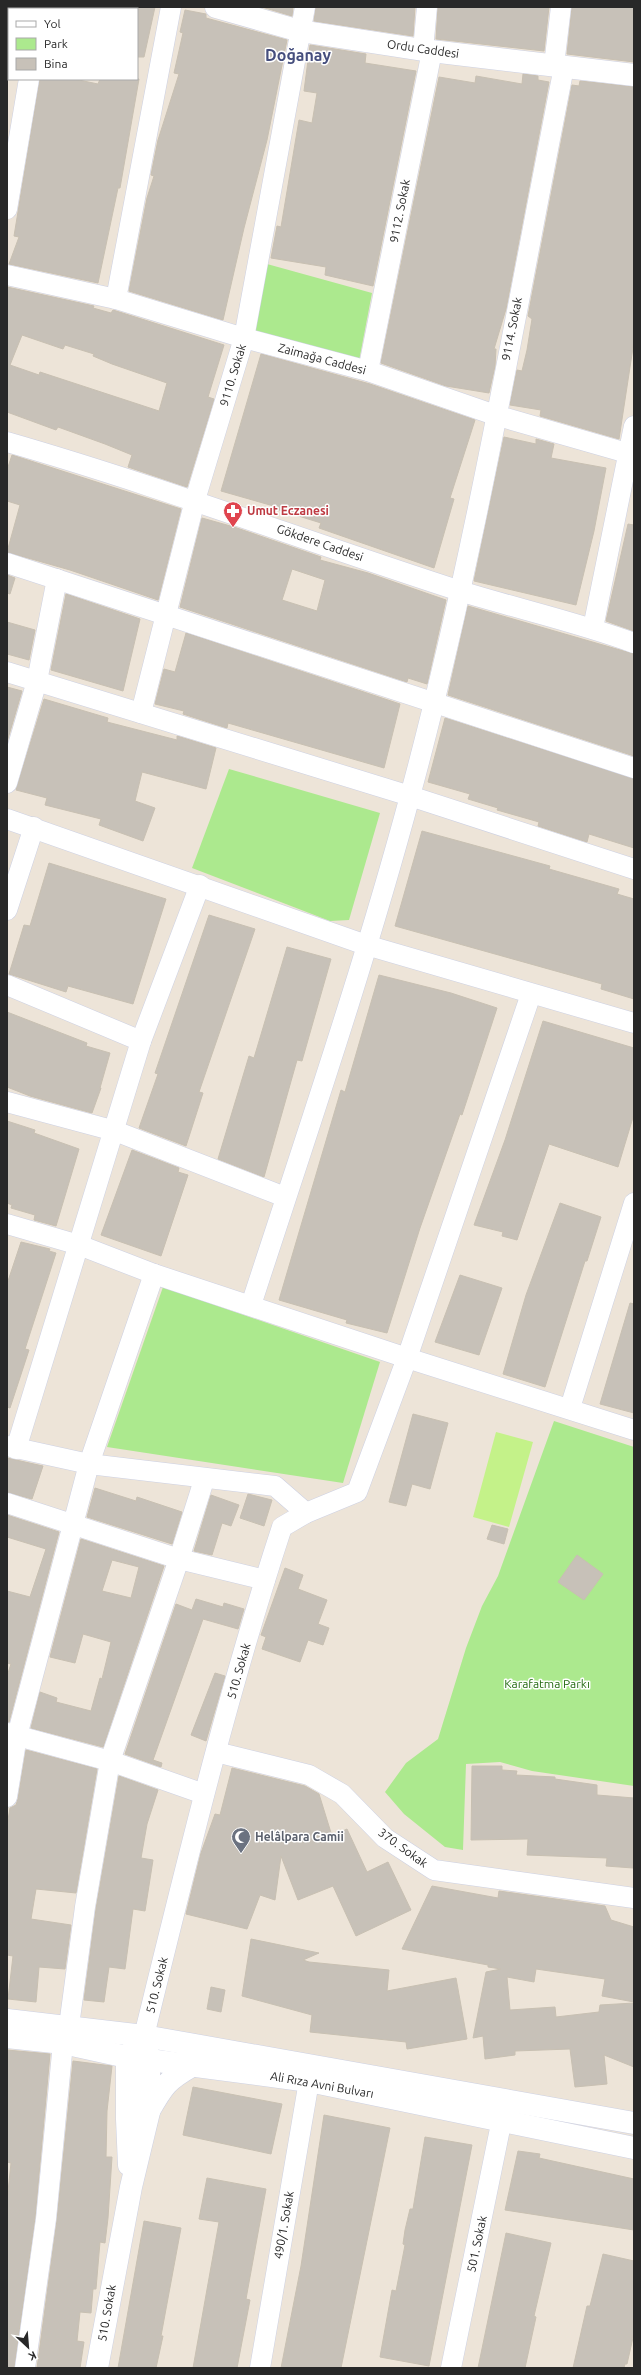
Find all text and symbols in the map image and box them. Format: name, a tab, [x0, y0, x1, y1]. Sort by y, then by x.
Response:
legend	[8, 8, 138, 80]
text: Yol	[44, 17, 61, 30]
text: Park	[44, 37, 68, 50]
street label: Ordu Caddesi	[386, 37, 460, 60]
district label: Doğanay	[265, 46, 331, 64]
text: Bina	[44, 57, 68, 70]
street label: 9112. Sokak	[387, 178, 412, 244]
street label: 9114. Sokak	[499, 296, 524, 362]
street label: Zaimağa Caddesi	[277, 341, 368, 377]
street label: 9110. Sokak	[217, 342, 248, 408]
pharmacy icon: Umut Eczanesi	[222, 500, 244, 528]
place label: Umut Eczanesi	[247, 504, 329, 517]
street label: Gökdere Caddesi	[275, 522, 365, 563]
street label: 510. Sokak	[224, 1641, 253, 1700]
park label: Karafatma Parkı	[504, 1677, 590, 1690]
street label: 370. Sokak	[376, 1825, 430, 1870]
mosque icon: Helâlpara Camii	[230, 1826, 252, 1854]
place label: Helâlpara Camii	[255, 1830, 344, 1843]
street label: 510. Sokak	[143, 1955, 170, 2014]
street label: Ali Rıza Avni Bulvarı	[269, 2069, 375, 2100]
street label: 490/1. Sokak	[271, 2190, 296, 2260]
street label: 501. Sokak	[464, 2214, 489, 2273]
street label: 510. Sokak	[95, 2283, 118, 2342]
north arrow	[8, 2327, 48, 2367]
text: K	[26, 2349, 38, 2363]

